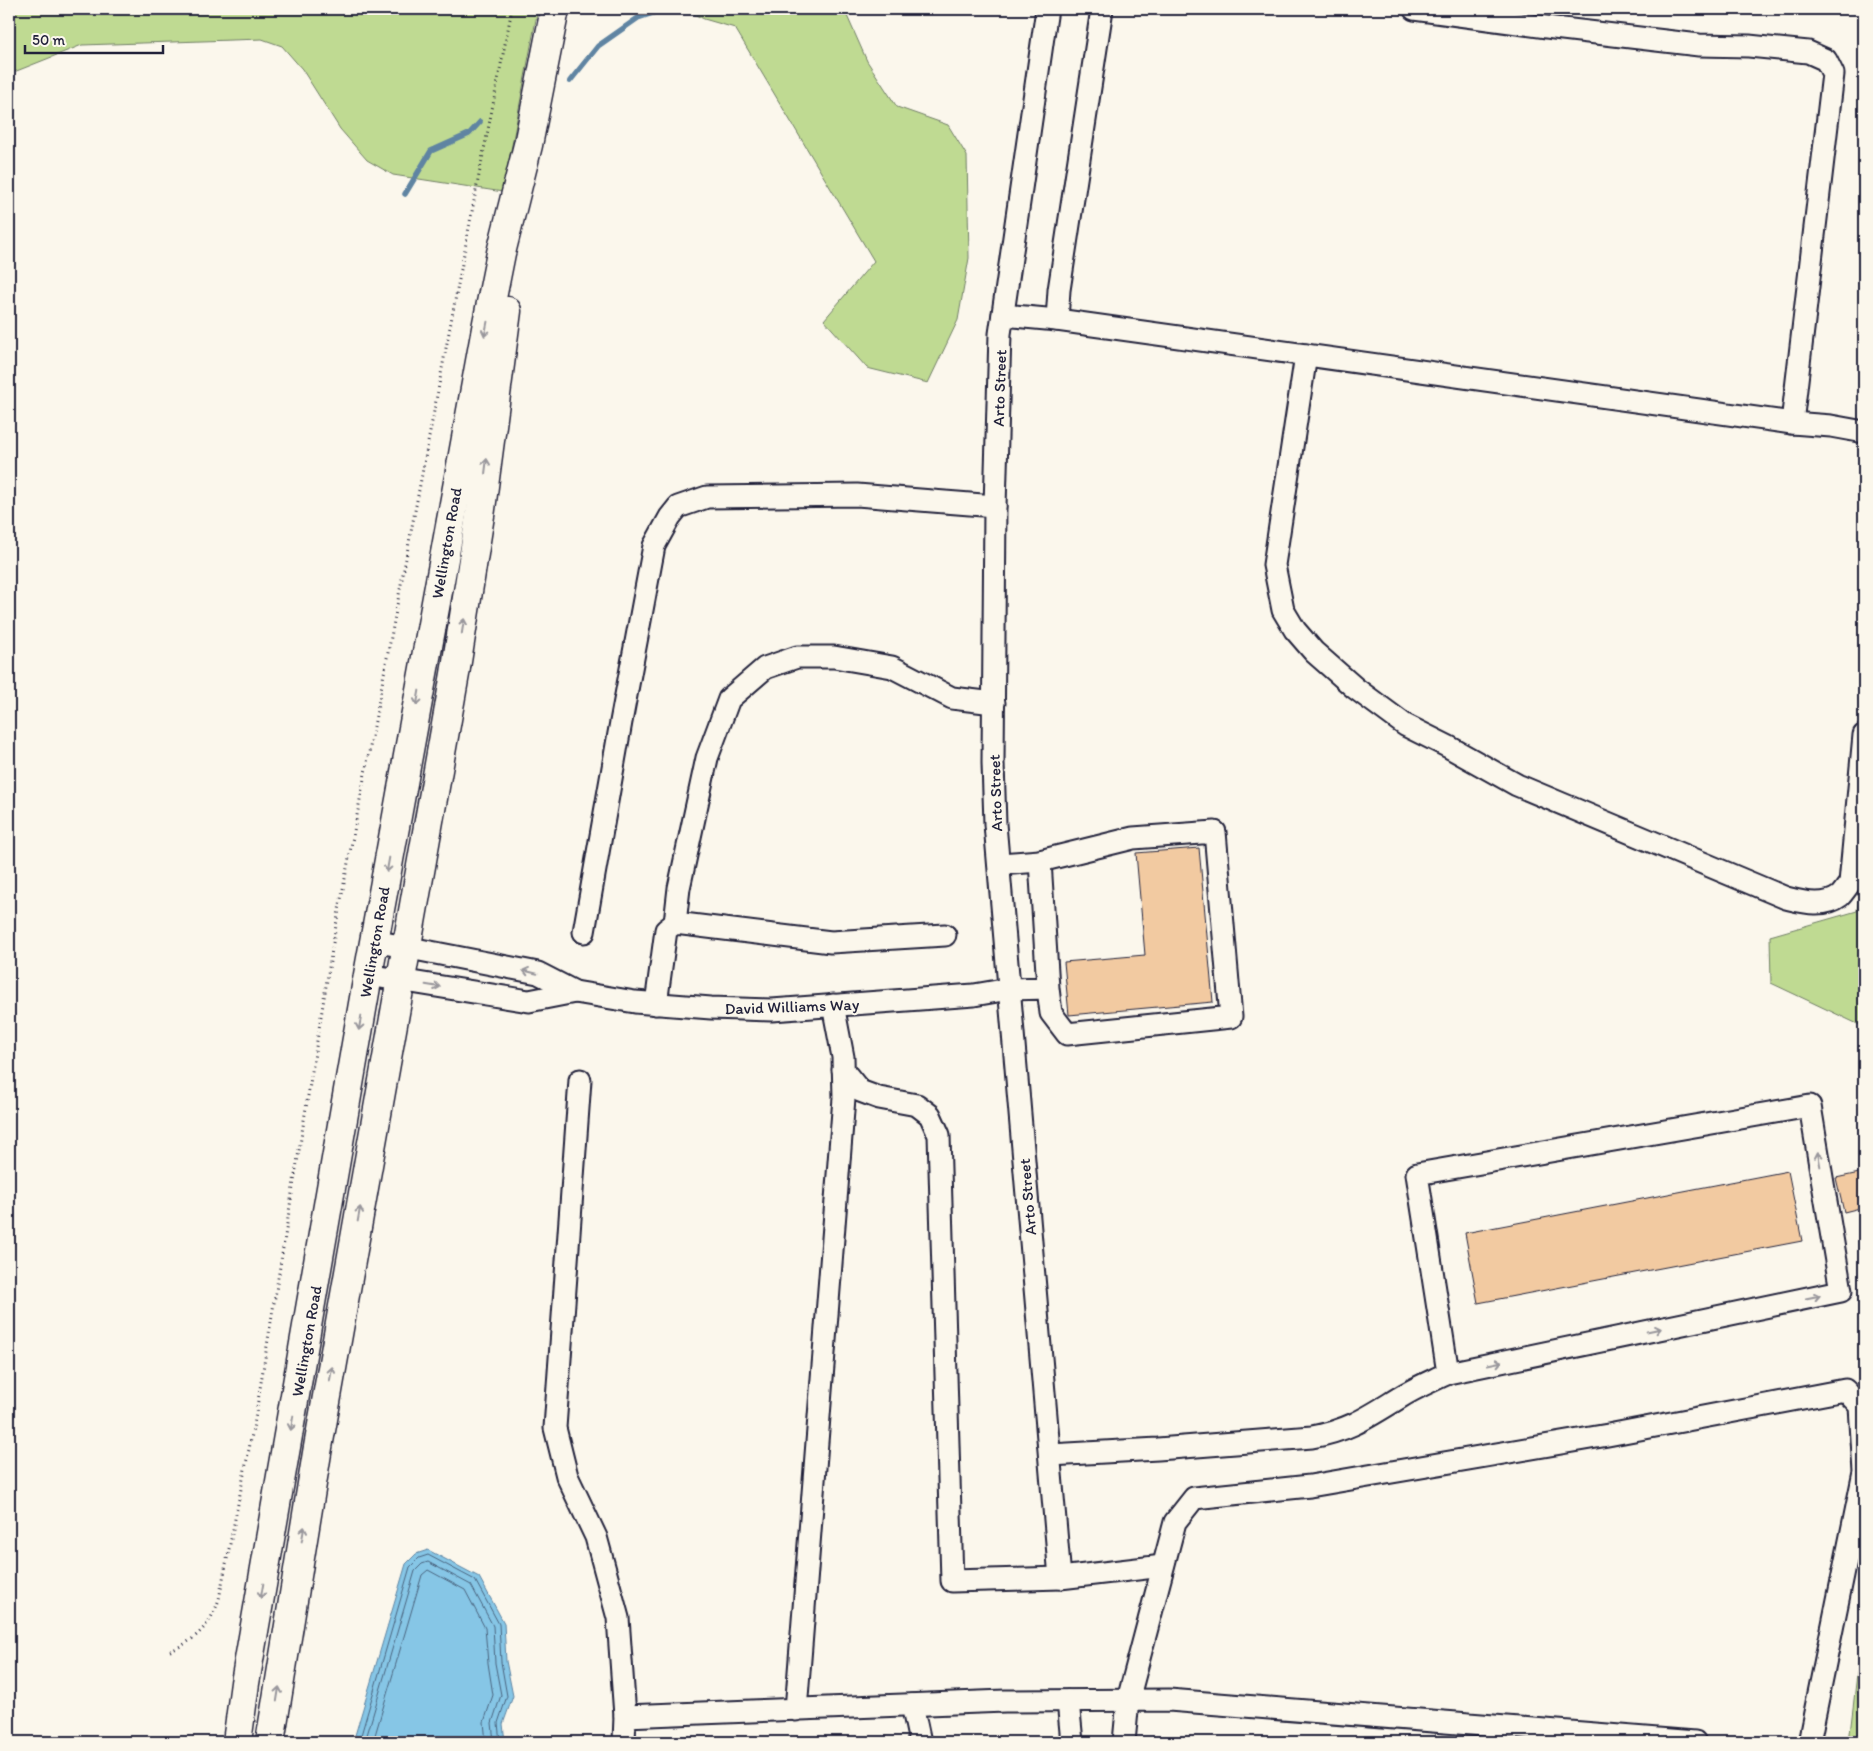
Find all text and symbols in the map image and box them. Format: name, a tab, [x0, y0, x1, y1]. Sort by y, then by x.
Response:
scale bar	[25, 22, 162, 54]
text: 50 m	[32, 31, 65, 49]
one-way arrow	[480, 320, 490, 336]
street label: Arto Street	[989, 349, 1010, 427]
one-way arrow	[482, 458, 492, 474]
street label: Wellington Road	[427, 486, 466, 600]
one-way arrow	[459, 619, 469, 635]
one-way arrow	[413, 689, 423, 705]
street label: Arto Street	[985, 754, 1006, 832]
one-way arrow	[383, 856, 392, 872]
street label: Wellington Road	[355, 885, 394, 999]
one-way arrow	[523, 966, 539, 976]
one-way arrow	[425, 981, 441, 991]
street label: David Williams Way	[725, 995, 860, 1018]
one-way arrow	[354, 1015, 364, 1031]
one-way arrow	[1814, 1152, 1824, 1168]
street label: Arto Street	[1015, 1158, 1040, 1236]
one-way arrow	[355, 1206, 365, 1222]
street label: Wellington Road	[287, 1284, 326, 1398]
one-way arrow	[1805, 1292, 1821, 1301]
one-way arrow	[1646, 1325, 1662, 1334]
one-way arrow	[1487, 1358, 1503, 1368]
one-way arrow	[326, 1366, 336, 1382]
one-way arrow	[286, 1414, 296, 1430]
one-way arrow	[299, 1526, 309, 1542]
one-way arrow	[257, 1582, 267, 1598]
one-way arrow	[273, 1686, 283, 1702]

